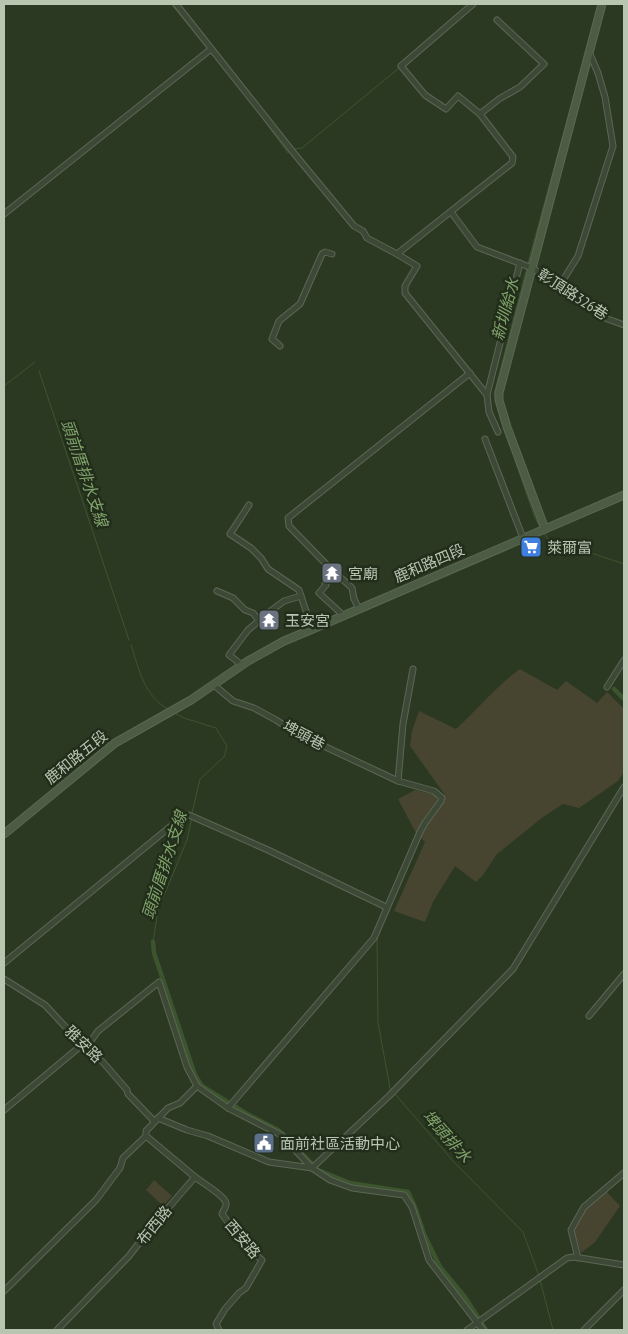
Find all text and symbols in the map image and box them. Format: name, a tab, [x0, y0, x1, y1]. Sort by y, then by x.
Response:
street label: 彰頂路326巷	[534, 264, 612, 324]
water label: 新圳給水	[487, 275, 523, 343]
water label: 頭前厝排水支線	[57, 417, 113, 531]
supermarket icon: 萊爾富	[519, 535, 543, 559]
place label: 萊爾富	[547, 538, 592, 557]
street label: 鹿和路四段	[391, 540, 467, 586]
temple icon: 宮廟	[320, 561, 344, 585]
place label: 宮廟	[348, 564, 378, 583]
temple icon: 玉安宮	[257, 608, 281, 632]
place label: 玉安宮	[285, 611, 330, 630]
street label: 埤頭巷	[280, 716, 328, 754]
street label: 鹿和路五段	[41, 726, 111, 788]
water label: 頭前厝排水支線	[137, 807, 191, 921]
street label: 雅安路	[61, 1022, 107, 1066]
water label: 埤頭排水	[418, 1106, 477, 1167]
public building icon: 面前社區活動中心	[252, 1131, 276, 1155]
place label: 面前社區活動中心	[280, 1134, 400, 1153]
street label: 布西路	[132, 1202, 176, 1248]
street label: 西安路	[221, 1216, 265, 1262]

